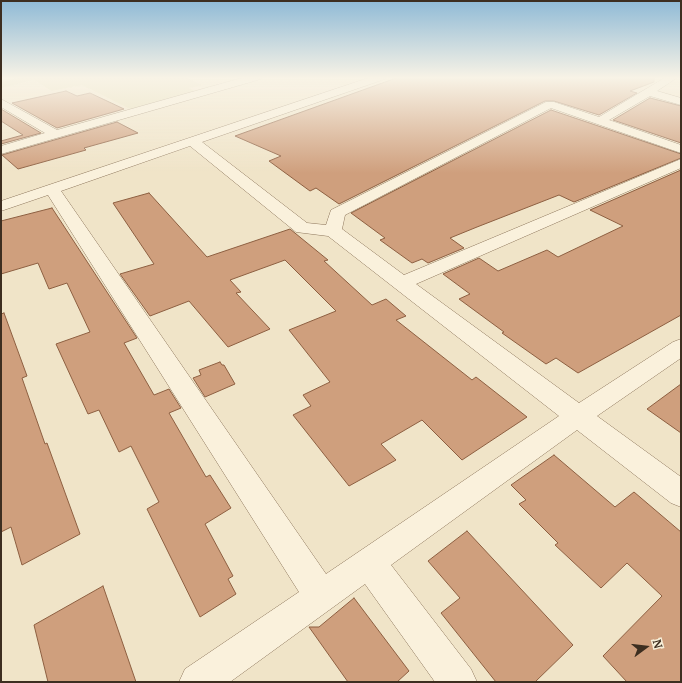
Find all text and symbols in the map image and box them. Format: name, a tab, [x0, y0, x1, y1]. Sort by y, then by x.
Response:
north arrow	[626, 627, 666, 667]
text: N	[650, 638, 665, 650]

